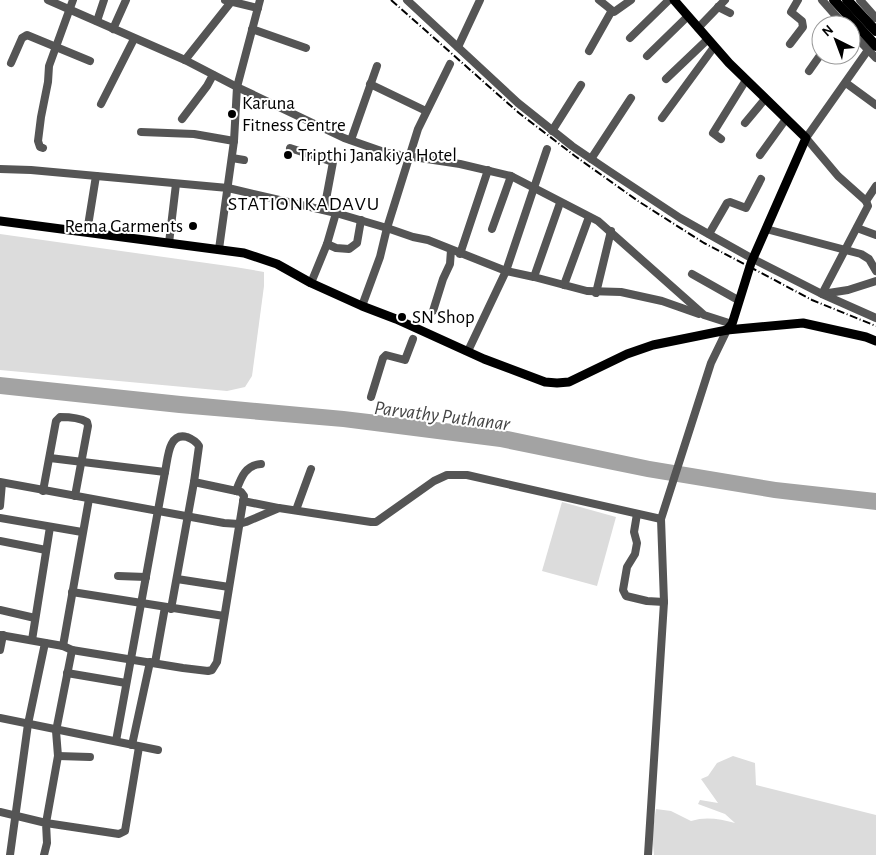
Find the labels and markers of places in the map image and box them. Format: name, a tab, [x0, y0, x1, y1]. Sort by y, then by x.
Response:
place label: Karuna Fitness Centre	[242, 94, 346, 135]
marker: Karuna Fitness Centre	[226, 108, 238, 120]
place label: Tripthi Janakiya Hotel	[298, 146, 457, 165]
marker: Tripthi Janakiya Hotel	[282, 149, 294, 161]
place label: Rema Garments	[64, 217, 183, 236]
marker: Rema Garments	[187, 220, 199, 232]
place label: SN Shop	[412, 308, 475, 327]
marker: SN Shop	[396, 311, 408, 323]

